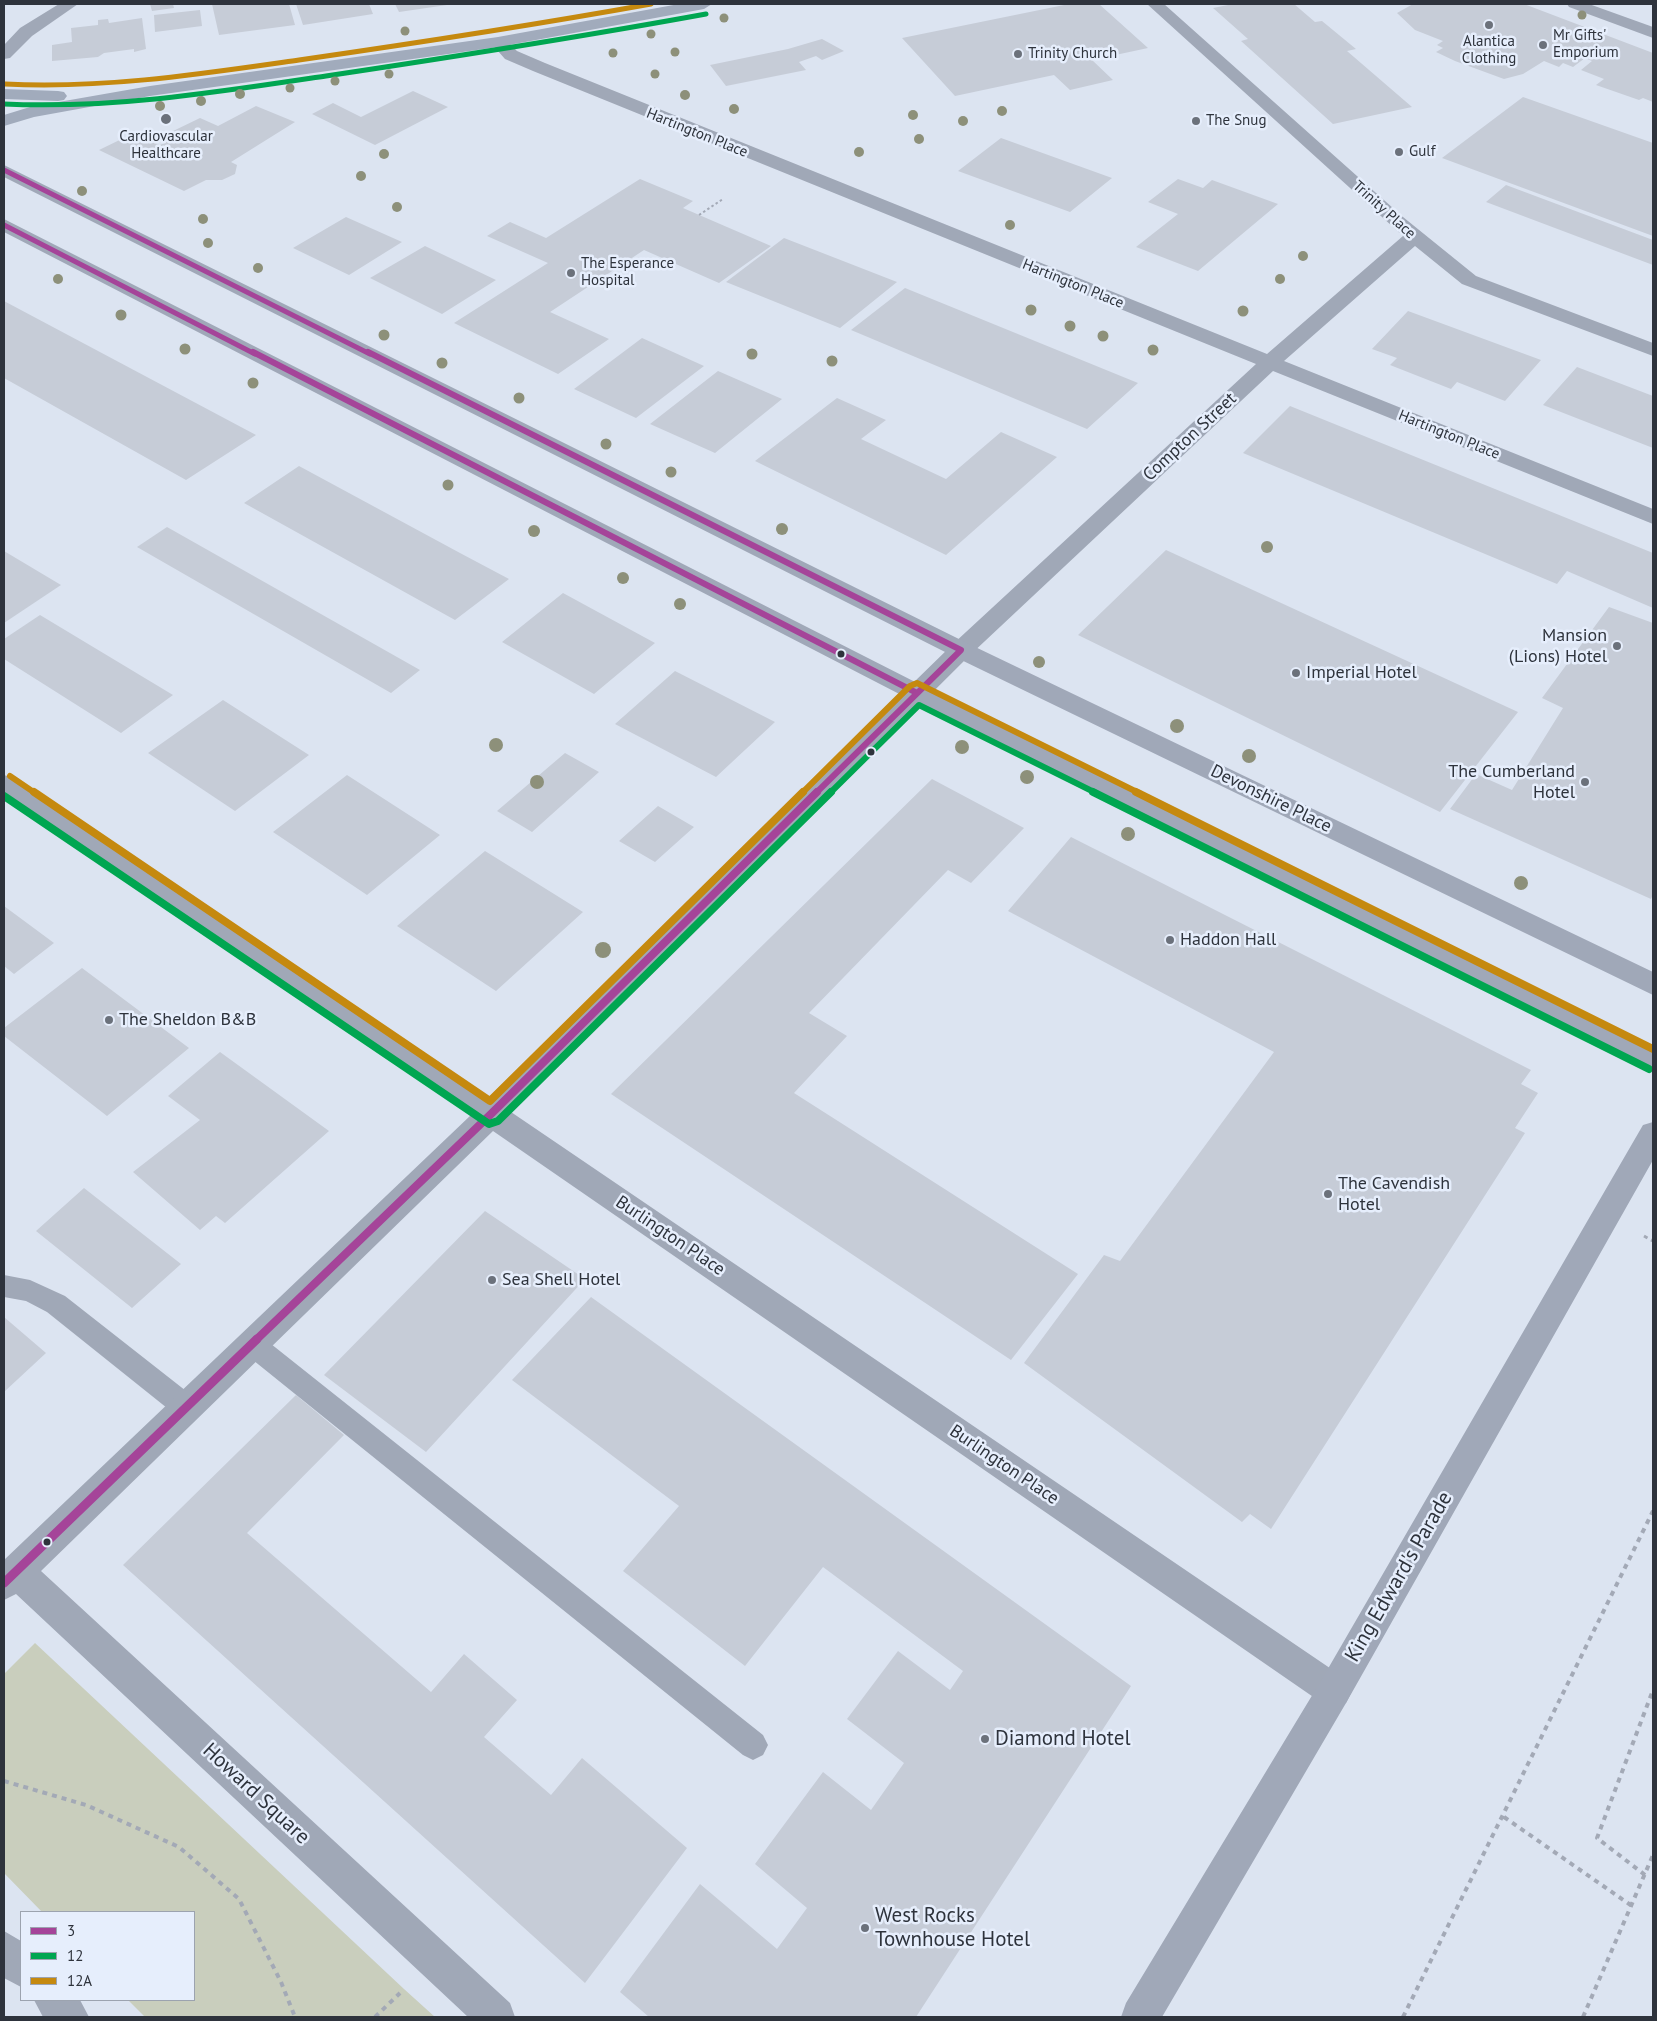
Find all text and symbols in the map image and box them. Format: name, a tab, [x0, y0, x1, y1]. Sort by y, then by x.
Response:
marker: Alantica Clothing	[1483, 19, 1495, 31]
place label: Mr Gifts' Emporium	[1553, 27, 1619, 62]
place label: Alantica Clothing	[1462, 33, 1516, 68]
marker: Mr Gifts' Emporium	[1537, 39, 1549, 51]
place label: Trinity Church	[1028, 45, 1117, 63]
marker: Trinity Church	[1012, 48, 1024, 60]
street label: Hartington Place	[644, 104, 750, 162]
marker: Cardiovascular Healthcare	[159, 112, 173, 126]
place label: The Snug	[1206, 112, 1266, 130]
marker: The Snug	[1190, 115, 1202, 127]
place label: Cardiovascular Healthcare	[119, 128, 213, 163]
place label: Gulf	[1409, 143, 1435, 161]
marker: Gulf	[1393, 146, 1405, 158]
street label: Trinity Place	[1349, 177, 1419, 243]
place label: The Esperance Hospital	[581, 255, 674, 290]
street label: Hartington Place	[1020, 255, 1126, 313]
marker: The Esperance Hospital	[565, 267, 577, 279]
street label: Compton Street	[1139, 388, 1241, 486]
street label: Hartington Place	[1396, 406, 1502, 464]
place label: Mansion (Lions) Hotel	[1509, 625, 1607, 668]
marker: Mansion (Lions) Hotel	[1611, 640, 1623, 652]
unlabelled marker	[836, 649, 846, 659]
place label: Imperial Hotel	[1306, 662, 1417, 684]
marker: Imperial Hotel	[1290, 667, 1302, 679]
unlabelled marker	[866, 747, 876, 757]
street label: Devonshire Place	[1207, 760, 1335, 838]
place label: The Cumberland Hotel	[1448, 761, 1575, 804]
marker: The Cumberland Hotel	[1579, 776, 1591, 788]
place label: Haddon Hall	[1180, 929, 1276, 951]
marker: Haddon Hall	[1164, 934, 1176, 946]
place label: The Sheldon B&B	[119, 1009, 256, 1031]
marker: The Sheldon B&B	[103, 1014, 115, 1026]
place label: The Cavendish Hotel	[1338, 1173, 1450, 1216]
marker: The Cavendish Hotel	[1322, 1188, 1334, 1200]
street label: Burlington Place	[611, 1191, 729, 1281]
place label: Sea Shell Hotel	[502, 1269, 620, 1291]
marker: Sea Shell Hotel	[486, 1274, 498, 1286]
street label: Burlington Place	[945, 1420, 1063, 1510]
street label: King Edward's Parade	[1340, 1487, 1458, 1667]
unlabelled marker	[42, 1537, 52, 1547]
place label: Diamond Hotel	[995, 1726, 1131, 1752]
marker: Diamond Hotel	[979, 1733, 991, 1745]
street label: Howard Square	[197, 1738, 315, 1850]
place label: West Rocks Townhouse Hotel	[875, 1903, 1030, 1953]
legend	[20, 1911, 195, 2001]
text: 3	[67, 1921, 75, 1940]
marker: West Rocks Townhouse Hotel	[859, 1922, 871, 1934]
text: 12	[67, 1946, 83, 1965]
text: 12A	[67, 1971, 92, 1990]

